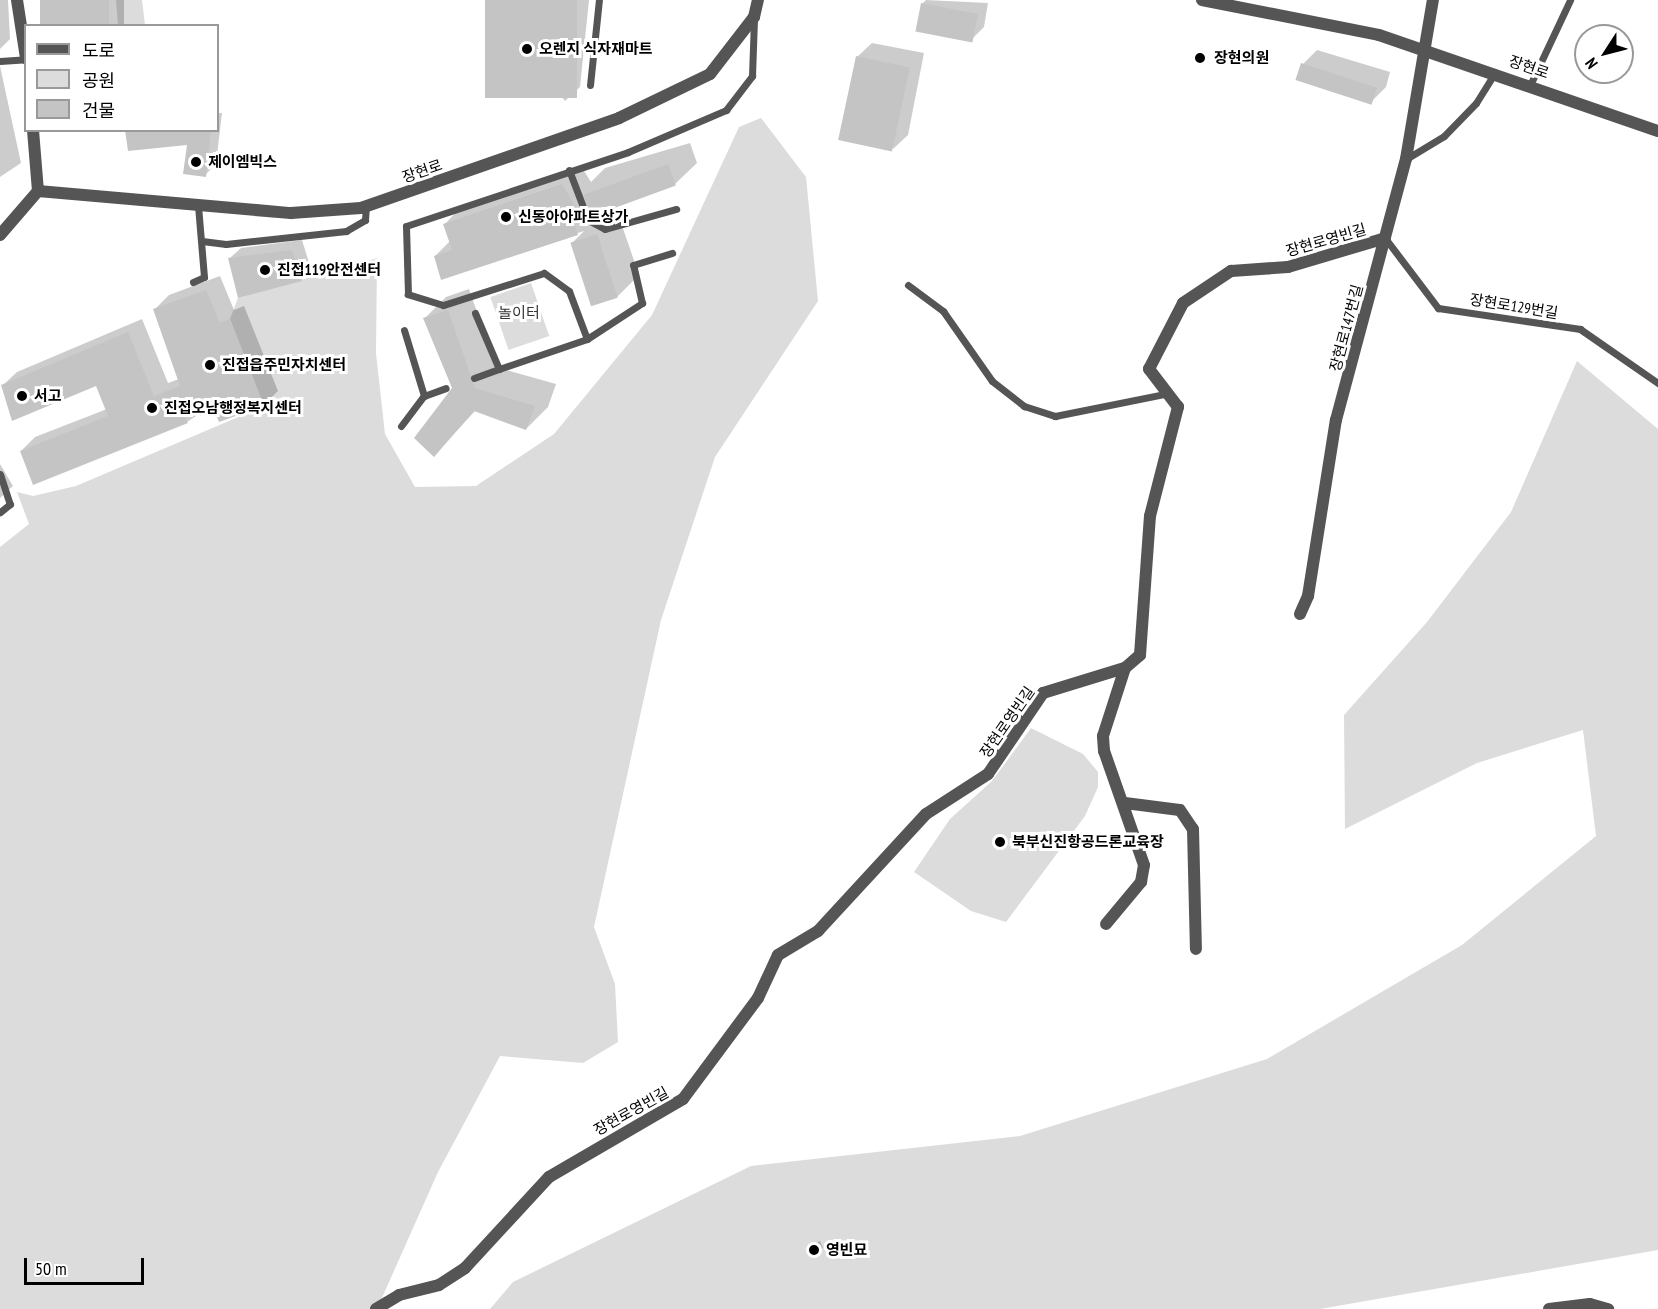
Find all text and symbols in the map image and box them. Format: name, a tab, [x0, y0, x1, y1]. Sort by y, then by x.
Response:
legend	[24, 24, 219, 132]
north arrow	[1574, 24, 1634, 84]
text: 도로	[82, 39, 115, 62]
place label: 오렌지 식자재마트	[539, 40, 652, 58]
marker: 오렌지 식자재마트	[520, 42, 534, 56]
marker: 장현의원	[1191, 49, 1209, 67]
place label: 장현의원	[1214, 49, 1269, 67]
street label: 장현로	[1506, 52, 1552, 82]
text: N	[1580, 54, 1602, 73]
text: 공원	[82, 69, 115, 92]
text: 건물	[82, 99, 115, 122]
place label: 제이엠빅스	[208, 153, 277, 171]
marker: 제이엠빅스	[189, 155, 203, 169]
street label: 장현로	[399, 156, 445, 186]
place label: 신동아아파트상가	[518, 208, 628, 226]
marker: 신동아아파트상가	[499, 210, 513, 224]
street label: 장현로영빈길	[1284, 220, 1368, 260]
place label: 진접119안전센터	[277, 261, 381, 279]
marker: 진접119안전센터	[258, 263, 272, 277]
street label: 장현로147번길	[1326, 283, 1366, 373]
street label: 장현로129번길	[1469, 290, 1559, 322]
park label: 놀이터	[498, 304, 540, 322]
place label: 진접읍주민자치센터	[222, 356, 346, 374]
marker: 진접읍주민자치센터	[203, 358, 217, 372]
place label: 서고	[34, 387, 62, 405]
marker: 서고	[15, 389, 29, 403]
place label: 진접오남행정복지센터	[164, 399, 302, 417]
marker: 진접오남행정복지센터	[145, 401, 159, 415]
street label: 장현로영빈길	[976, 683, 1038, 761]
place label: 북부신진항공드론교육장	[1012, 833, 1164, 851]
marker: 북부신진항공드론교육장	[993, 835, 1007, 849]
street label: 장현로영빈길	[590, 1083, 672, 1139]
place label: 영빈묘	[826, 1241, 867, 1259]
marker: 영빈묘	[807, 1243, 821, 1257]
scale bar	[27, 1246, 147, 1284]
text: 50 m	[35, 1257, 67, 1280]

